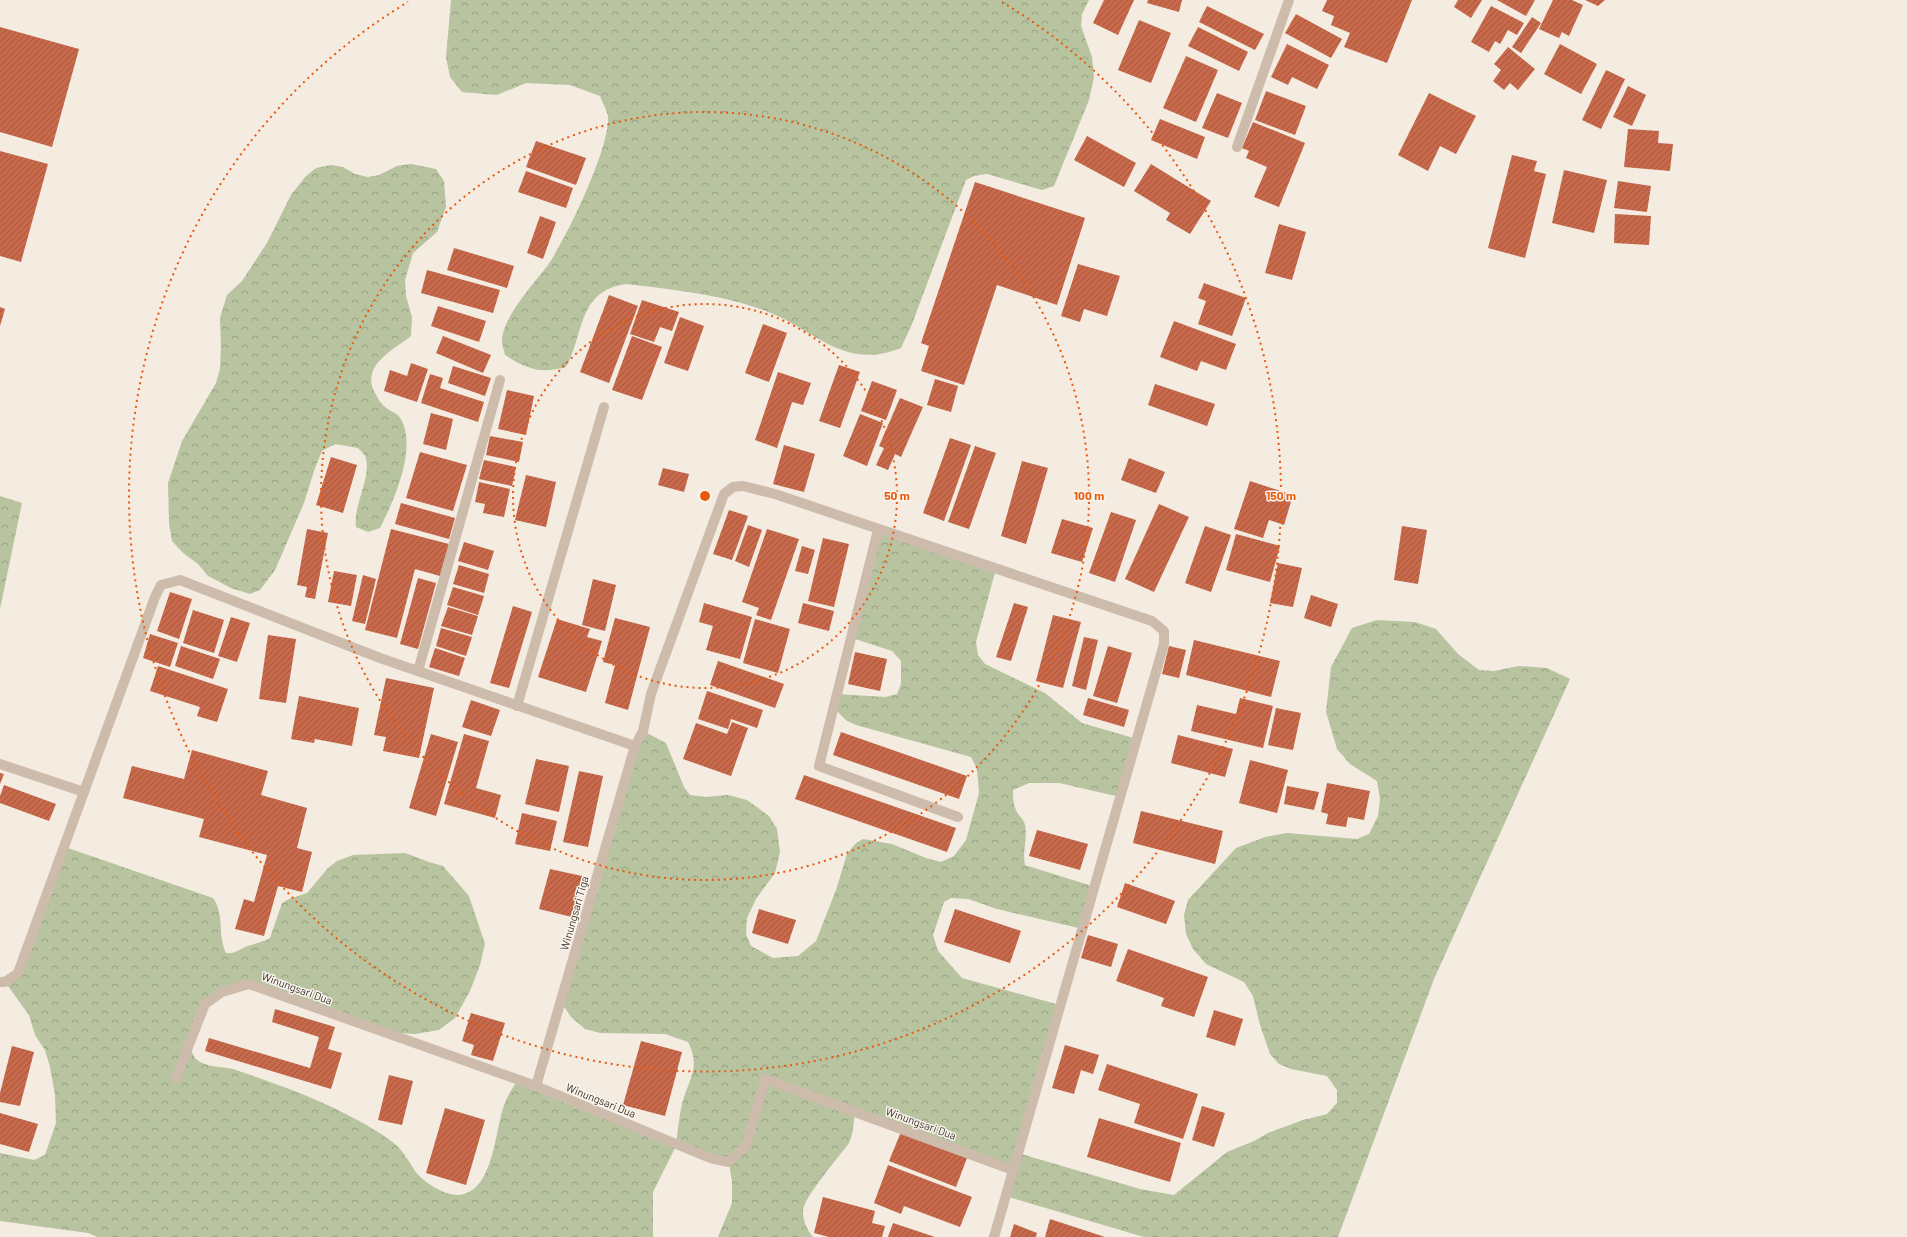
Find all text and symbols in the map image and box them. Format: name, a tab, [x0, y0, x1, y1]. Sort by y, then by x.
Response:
text: 50 m	[884, 488, 910, 502]
text: 100 m	[1074, 488, 1104, 502]
text: 150 m	[1266, 488, 1296, 502]
centre of rings	[698, 489, 712, 503]
street label: Winungsari Tiga	[557, 875, 591, 951]
street label: Winungsari Dua	[260, 969, 334, 1007]
street label: Winungsari Dua	[564, 1080, 638, 1120]
street label: Winungsari Dua	[884, 1104, 958, 1142]

